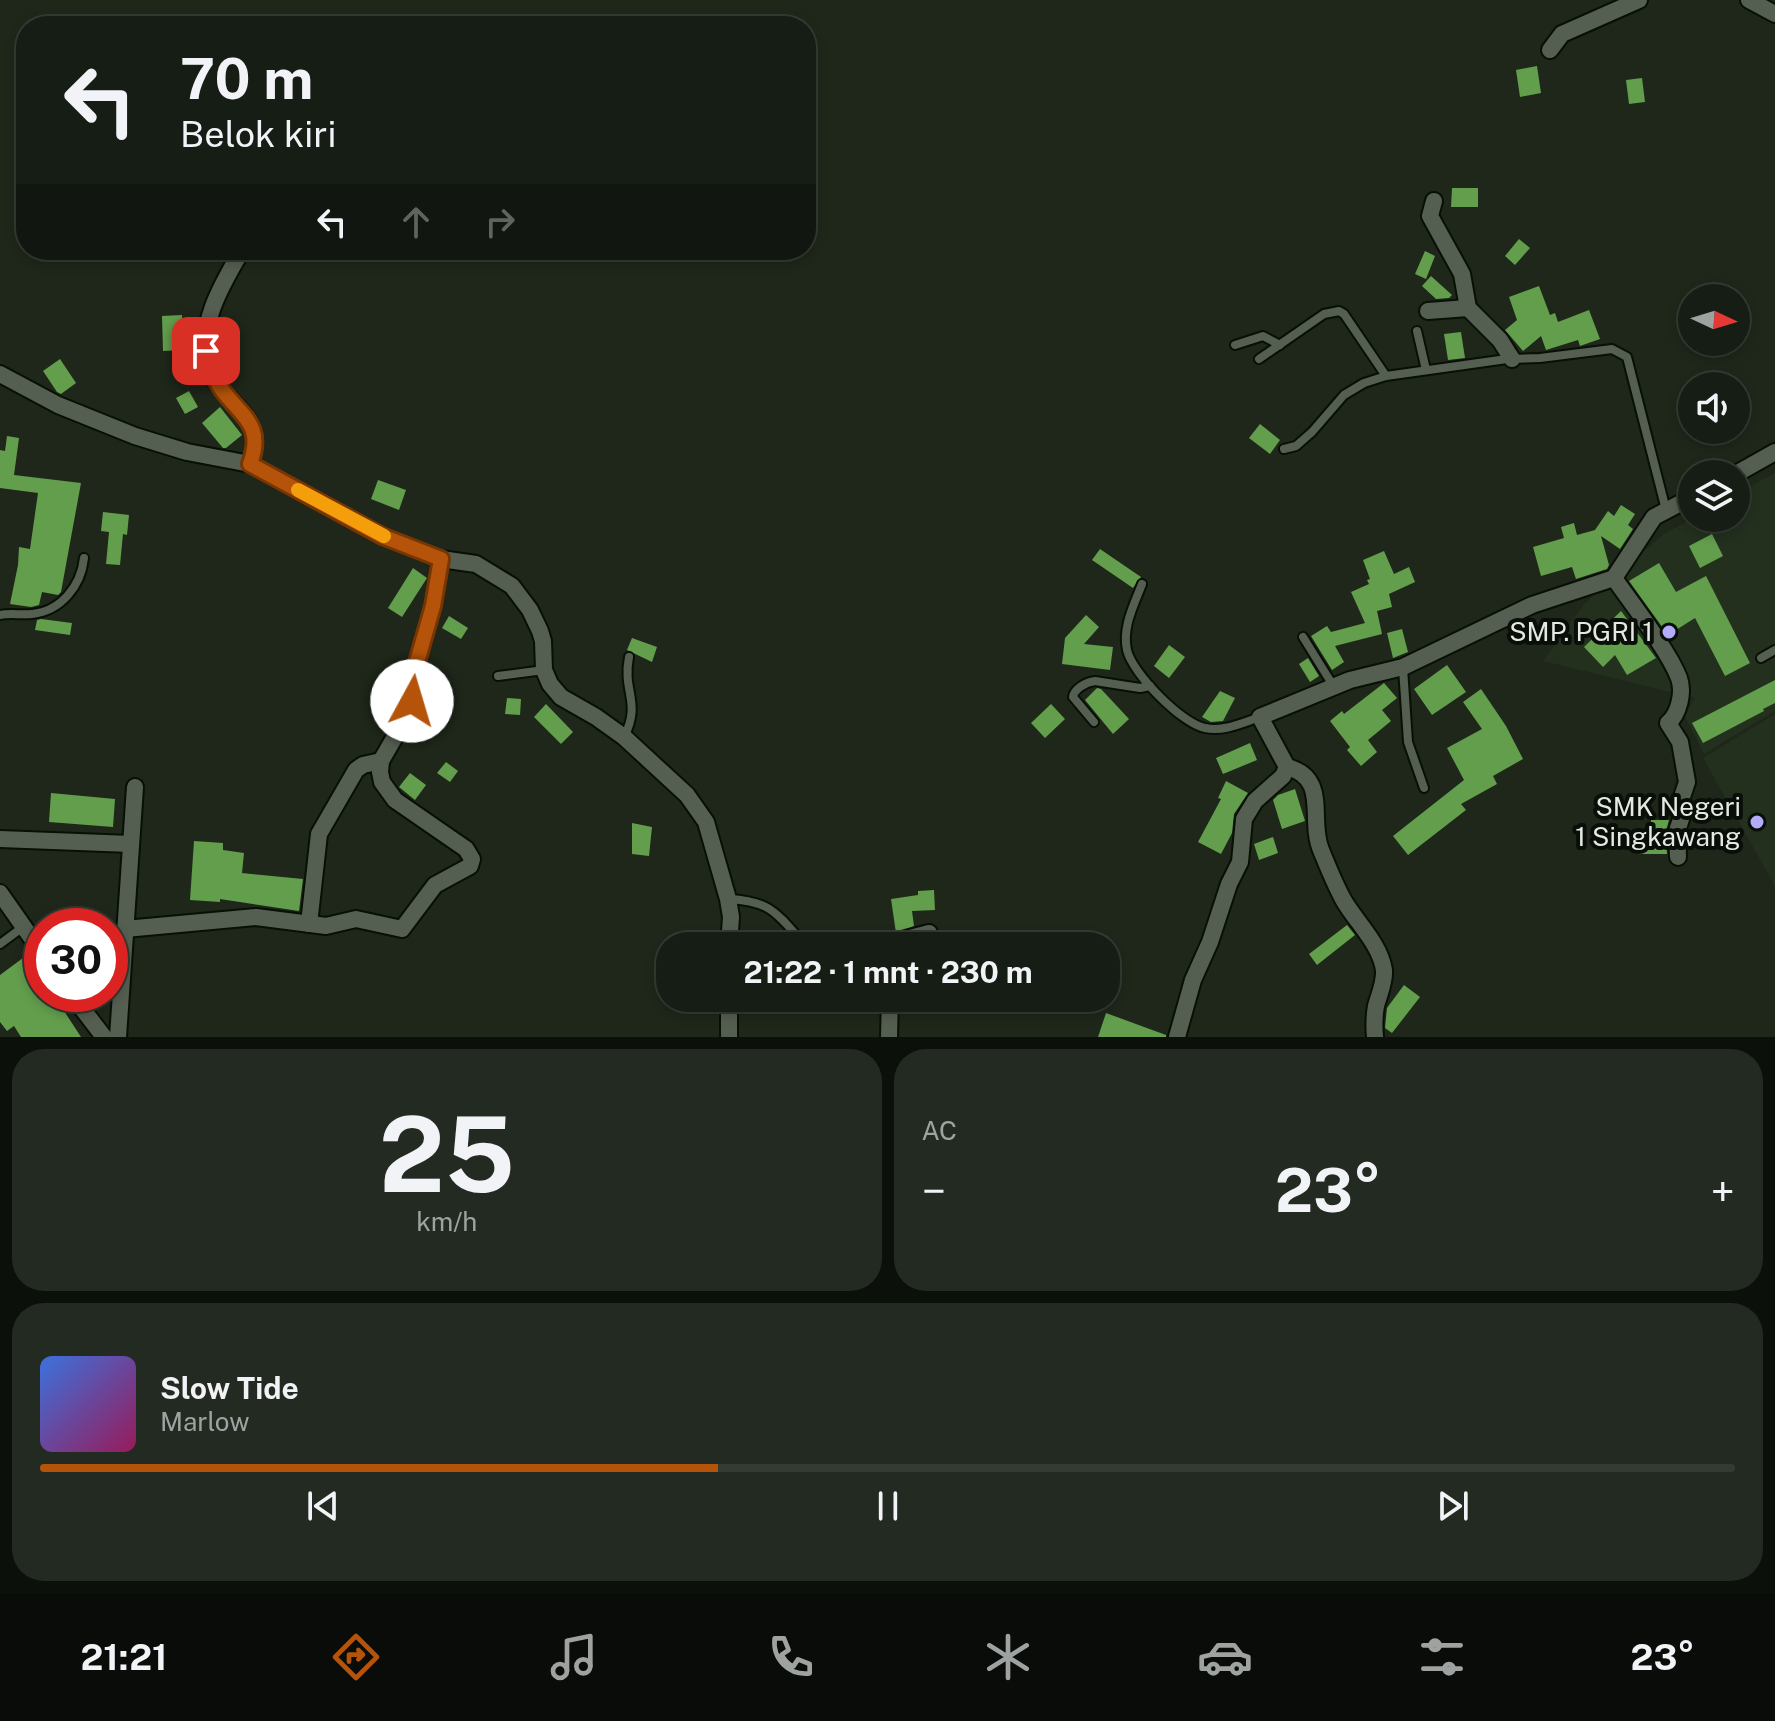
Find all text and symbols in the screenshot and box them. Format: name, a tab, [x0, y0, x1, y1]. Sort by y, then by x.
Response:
text: 70 m	[180, 46, 313, 112]
icon: left	[48, 48, 152, 152]
text: Belok kiri	[180, 113, 336, 155]
icon: left	[310, 200, 354, 244]
icon: ahead	[394, 200, 438, 244]
icon: right	[478, 200, 522, 244]
north arrow	[1678, 284, 1750, 356]
map controls	[1678, 284, 1750, 532]
pin	[172, 317, 240, 385]
icon: arrive	[184, 329, 228, 373]
button: sound	[1678, 372, 1750, 444]
button: layers	[1678, 460, 1750, 532]
place label: SMP. PGRI 1	[1509, 616, 1653, 647]
marker: SMP. PGRI 1	[1660, 623, 1678, 641]
position arrow	[370, 659, 454, 743]
place label: SMK Negeri 1 Singkawang	[1575, 791, 1741, 852]
marker: SMK Negeri 1 Singkawang	[1748, 813, 1766, 831]
speed limit sign: 30	[24, 908, 128, 1012]
text: 21:22 · 1 mnt · 230 m	[743, 954, 1033, 990]
text: 25	[379, 1093, 515, 1215]
text: AC	[922, 1115, 957, 1146]
text: 23°	[1275, 1155, 1381, 1226]
text: −	[922, 1165, 946, 1217]
text: +	[1711, 1165, 1735, 1217]
text: km/h	[416, 1206, 477, 1237]
text: Slow Tide	[160, 1370, 299, 1406]
text: Marlow	[160, 1406, 250, 1437]
icon: previous	[301, 1484, 345, 1528]
icon: pause	[866, 1484, 910, 1528]
icon: next	[1431, 1484, 1475, 1528]
icon: directions	[328, 1629, 384, 1685]
icon: music	[546, 1629, 602, 1685]
icon: phone	[763, 1629, 819, 1685]
icon: climate	[980, 1629, 1036, 1685]
icon: car	[1197, 1629, 1253, 1685]
icon: filters	[1414, 1629, 1470, 1685]
text: 21:21	[81, 1636, 167, 1678]
text: 23°	[1631, 1636, 1694, 1678]

